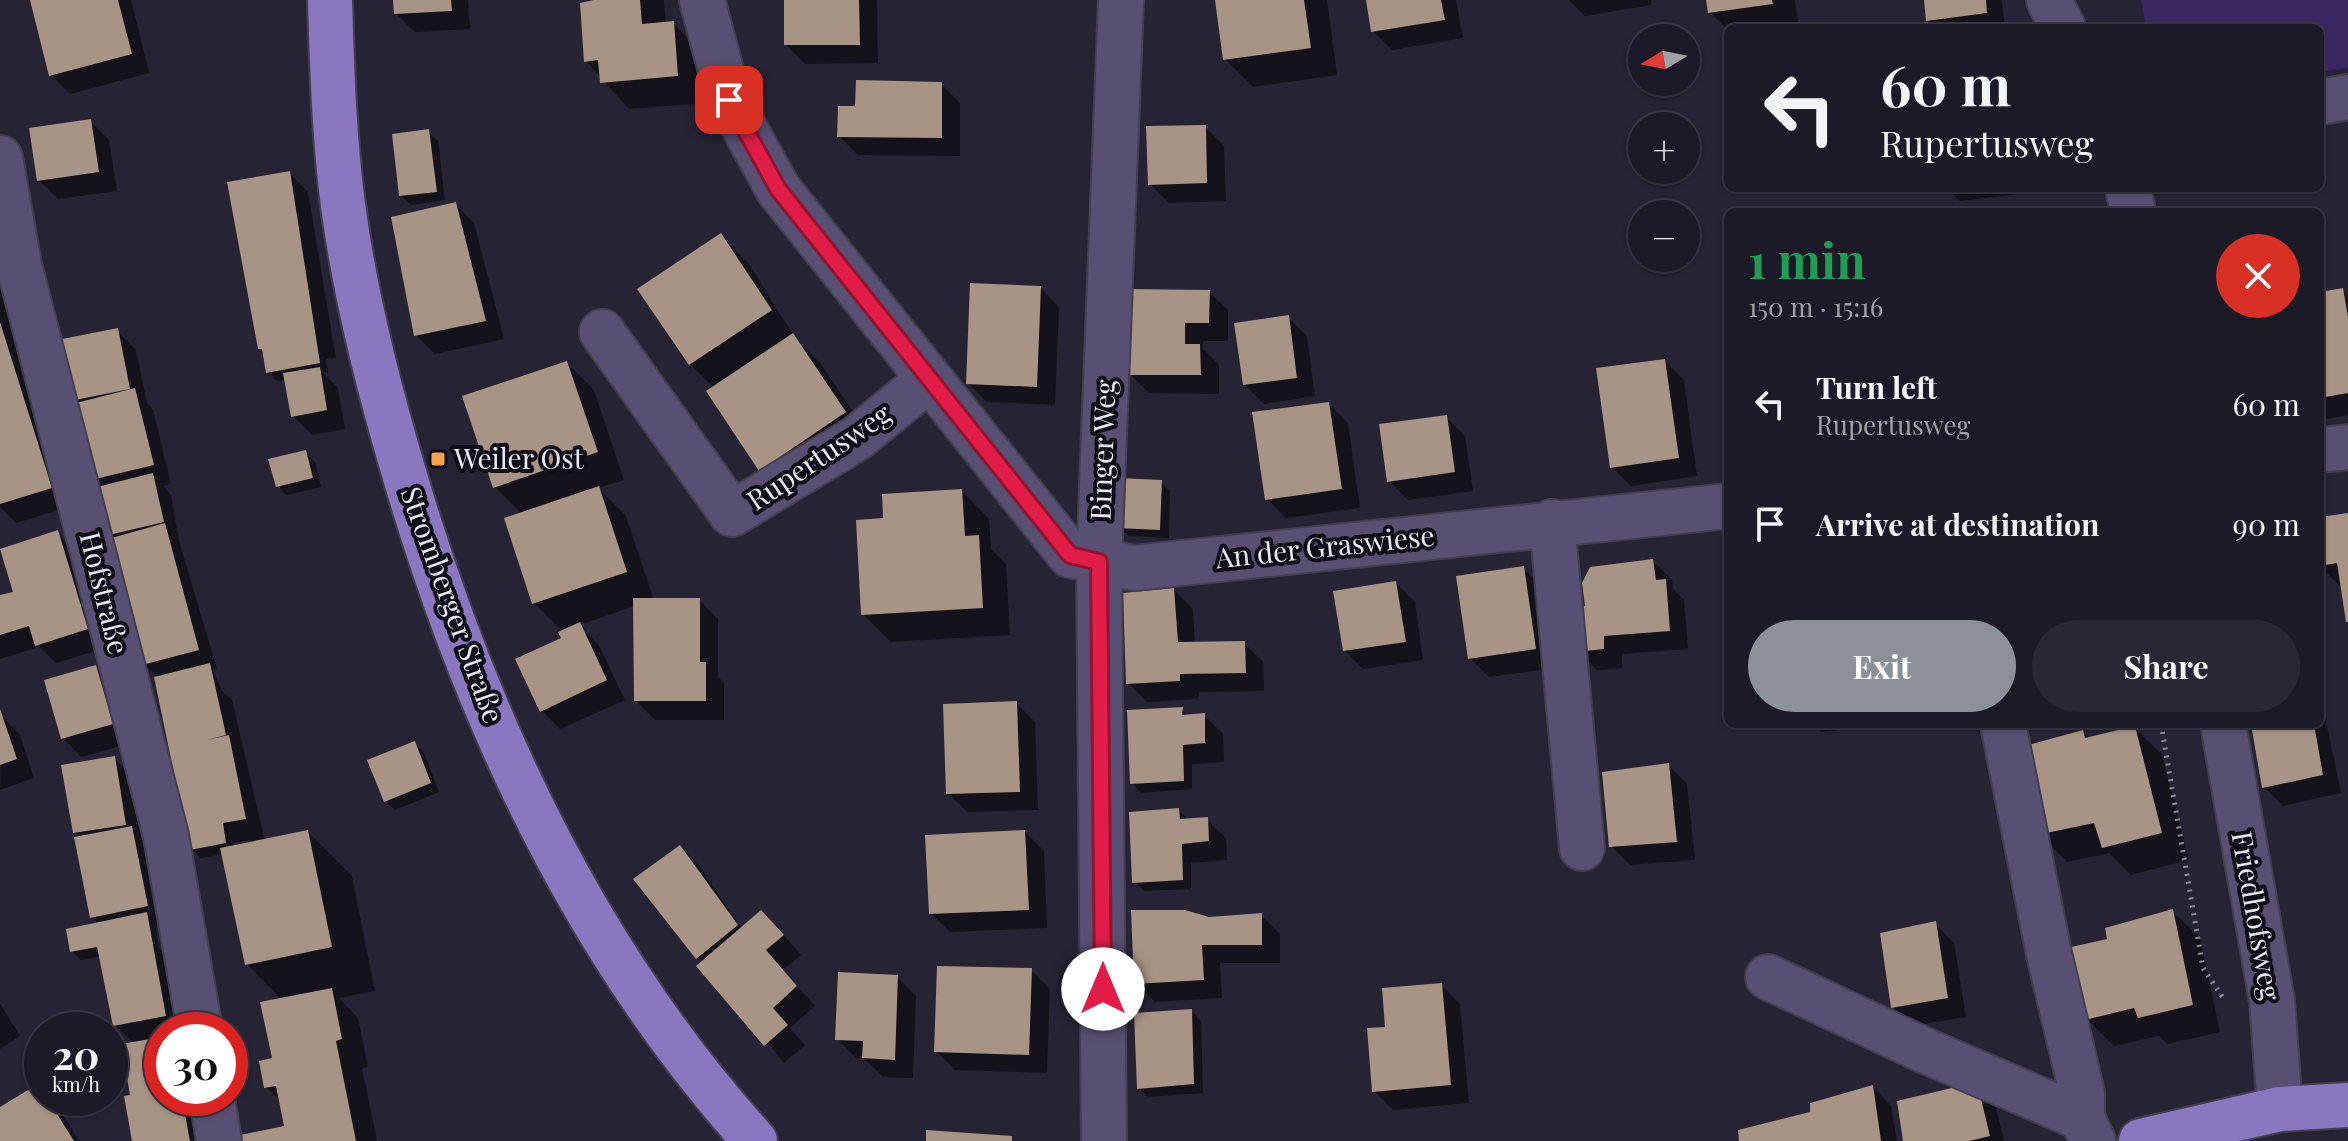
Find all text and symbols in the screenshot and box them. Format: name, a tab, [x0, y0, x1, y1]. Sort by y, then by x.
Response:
north arrow	[1628, 24, 1700, 96]
map controls	[1628, 24, 1700, 272]
text: 60 m	[1880, 46, 2011, 121]
icon: left	[1748, 56, 1852, 160]
pin	[695, 66, 763, 134]
icon: arrive	[707, 78, 751, 122]
button: +	[1628, 112, 1700, 184]
text: Rupertusweg	[1880, 118, 2094, 166]
button: −	[1628, 200, 1700, 272]
text: 1 min	[1748, 227, 1866, 291]
button: close	[2216, 234, 2300, 318]
text: 150 m · 15:16	[1748, 289, 1883, 324]
text: Turn left	[1816, 367, 1937, 407]
street label: Binger Weg	[1081, 379, 1122, 521]
icon: left	[1748, 382, 1792, 426]
text: 60 m	[2232, 384, 2300, 424]
street label: Rupertusweg	[739, 394, 898, 518]
text: Rupertusweg	[1816, 407, 1970, 442]
place label: Weiler Ost	[453, 439, 585, 476]
marker: Weiler Ost	[429, 450, 447, 468]
street label: Stromberger Straße	[393, 481, 513, 728]
icon: arrive	[1748, 502, 1792, 546]
text: Arrive at destination	[1816, 504, 2099, 544]
text: 90 m	[2233, 504, 2300, 544]
street label: An der Graswiese	[1213, 516, 1436, 576]
street label: Hofstraße	[72, 528, 138, 658]
button: Exit	[1748, 620, 2016, 712]
button: Share	[2032, 620, 2300, 712]
street label: Friedhofsweg	[2224, 828, 2291, 1003]
position arrow	[1061, 947, 1145, 1031]
speed limit sign: 30	[144, 1012, 248, 1116]
text: 20	[53, 1027, 99, 1080]
text: km/h	[52, 1070, 100, 1097]

